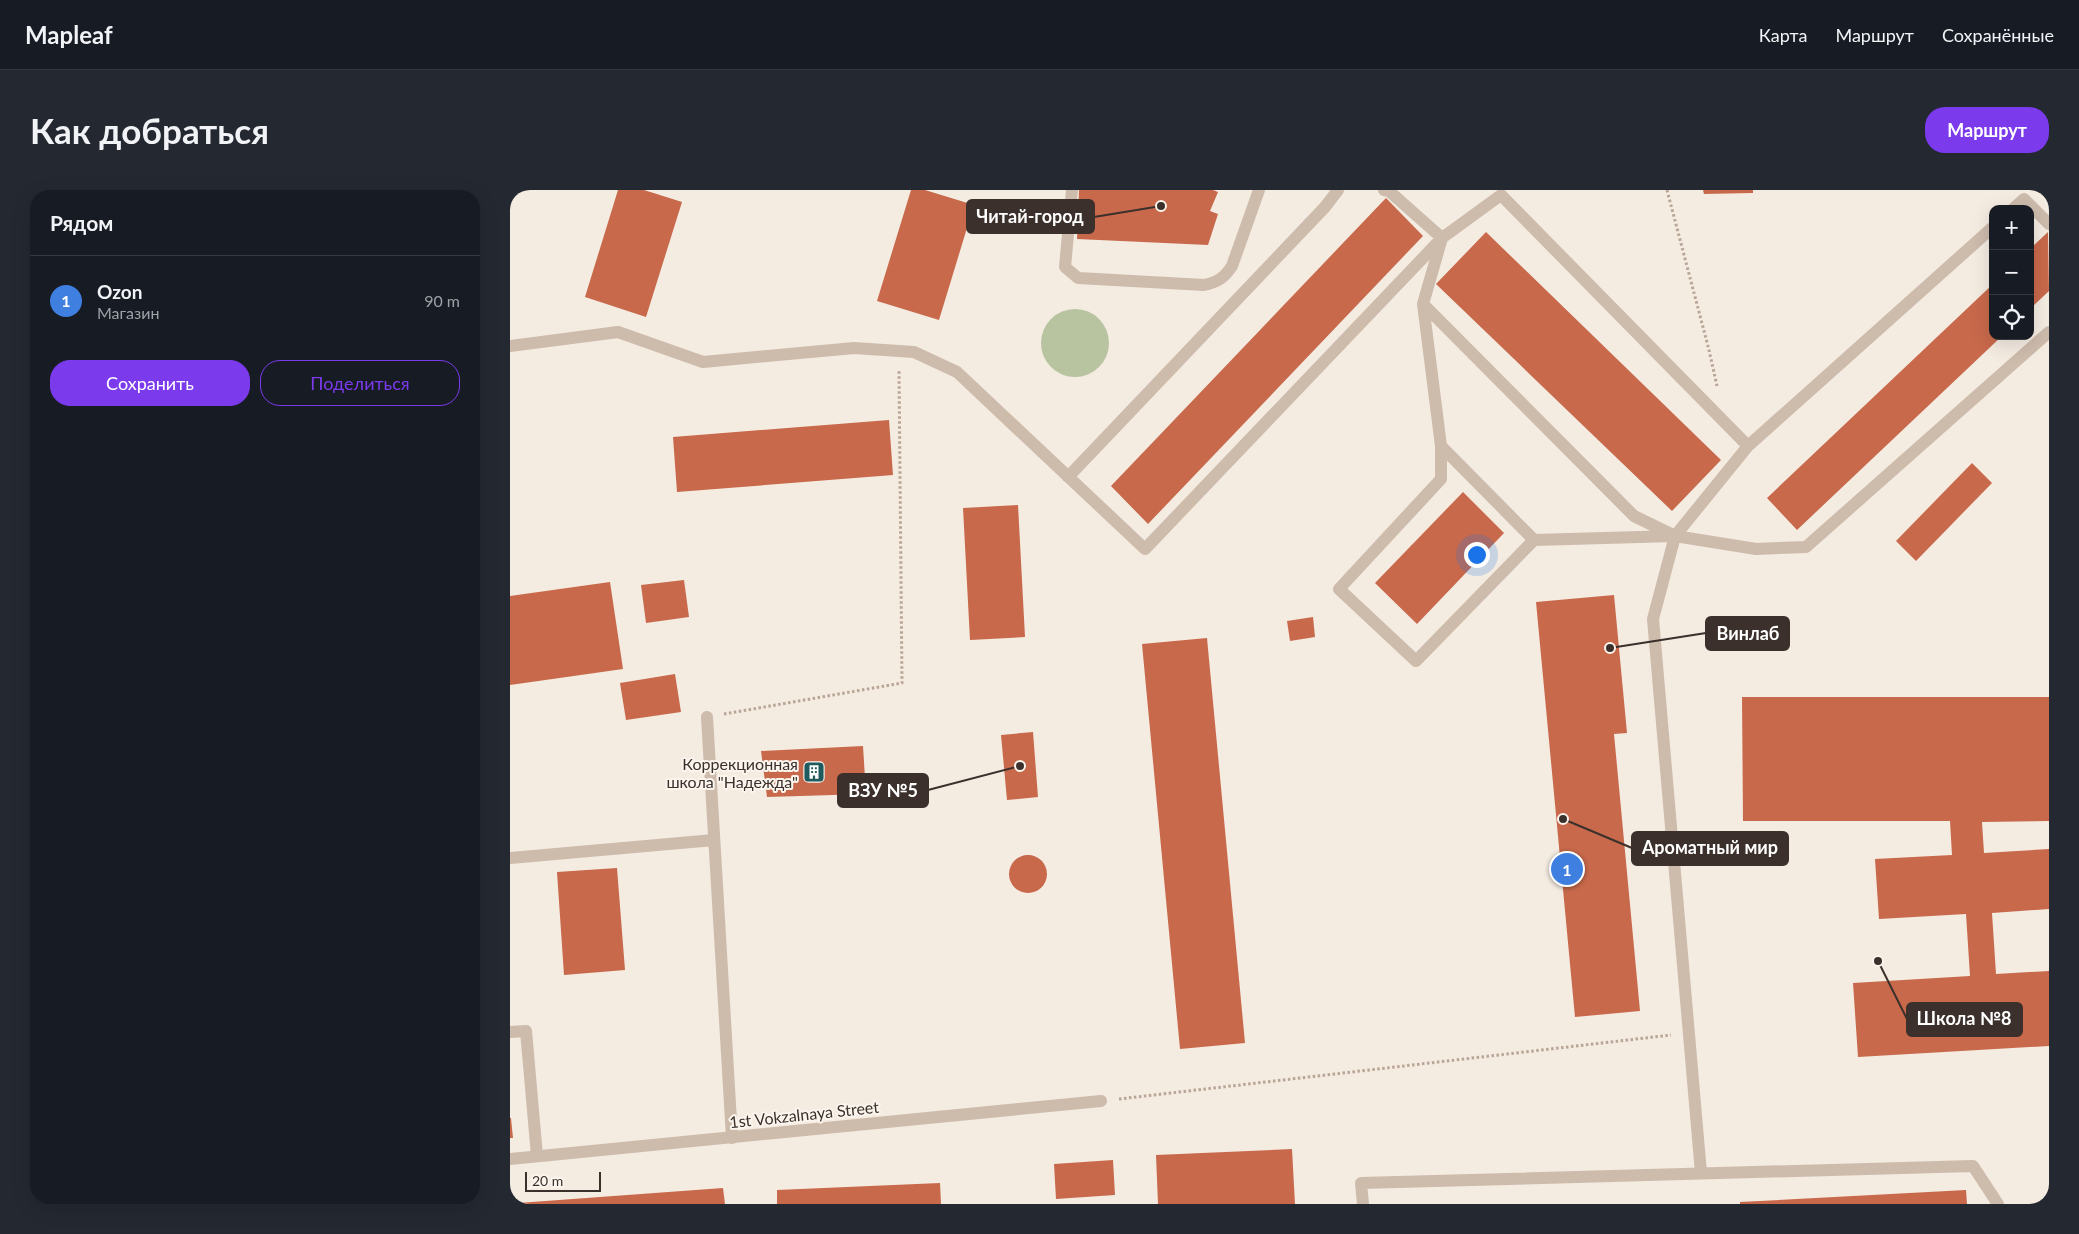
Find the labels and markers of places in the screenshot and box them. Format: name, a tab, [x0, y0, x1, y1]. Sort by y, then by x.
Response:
callout: Читай-город	[967, 200, 1094, 233]
callout: Винлаб	[1706, 617, 1789, 650]
place label: Коррекционная школа "Надежда"	[666, 754, 798, 791]
building icon: Коррекционная школа "Надежда"	[802, 760, 826, 784]
callout: ВЗУ №5	[838, 774, 928, 807]
callout: Ароматный мир	[1632, 832, 1788, 865]
pin: 1	[1551, 850, 1583, 888]
callout: Школа №8	[1907, 1003, 2022, 1036]

